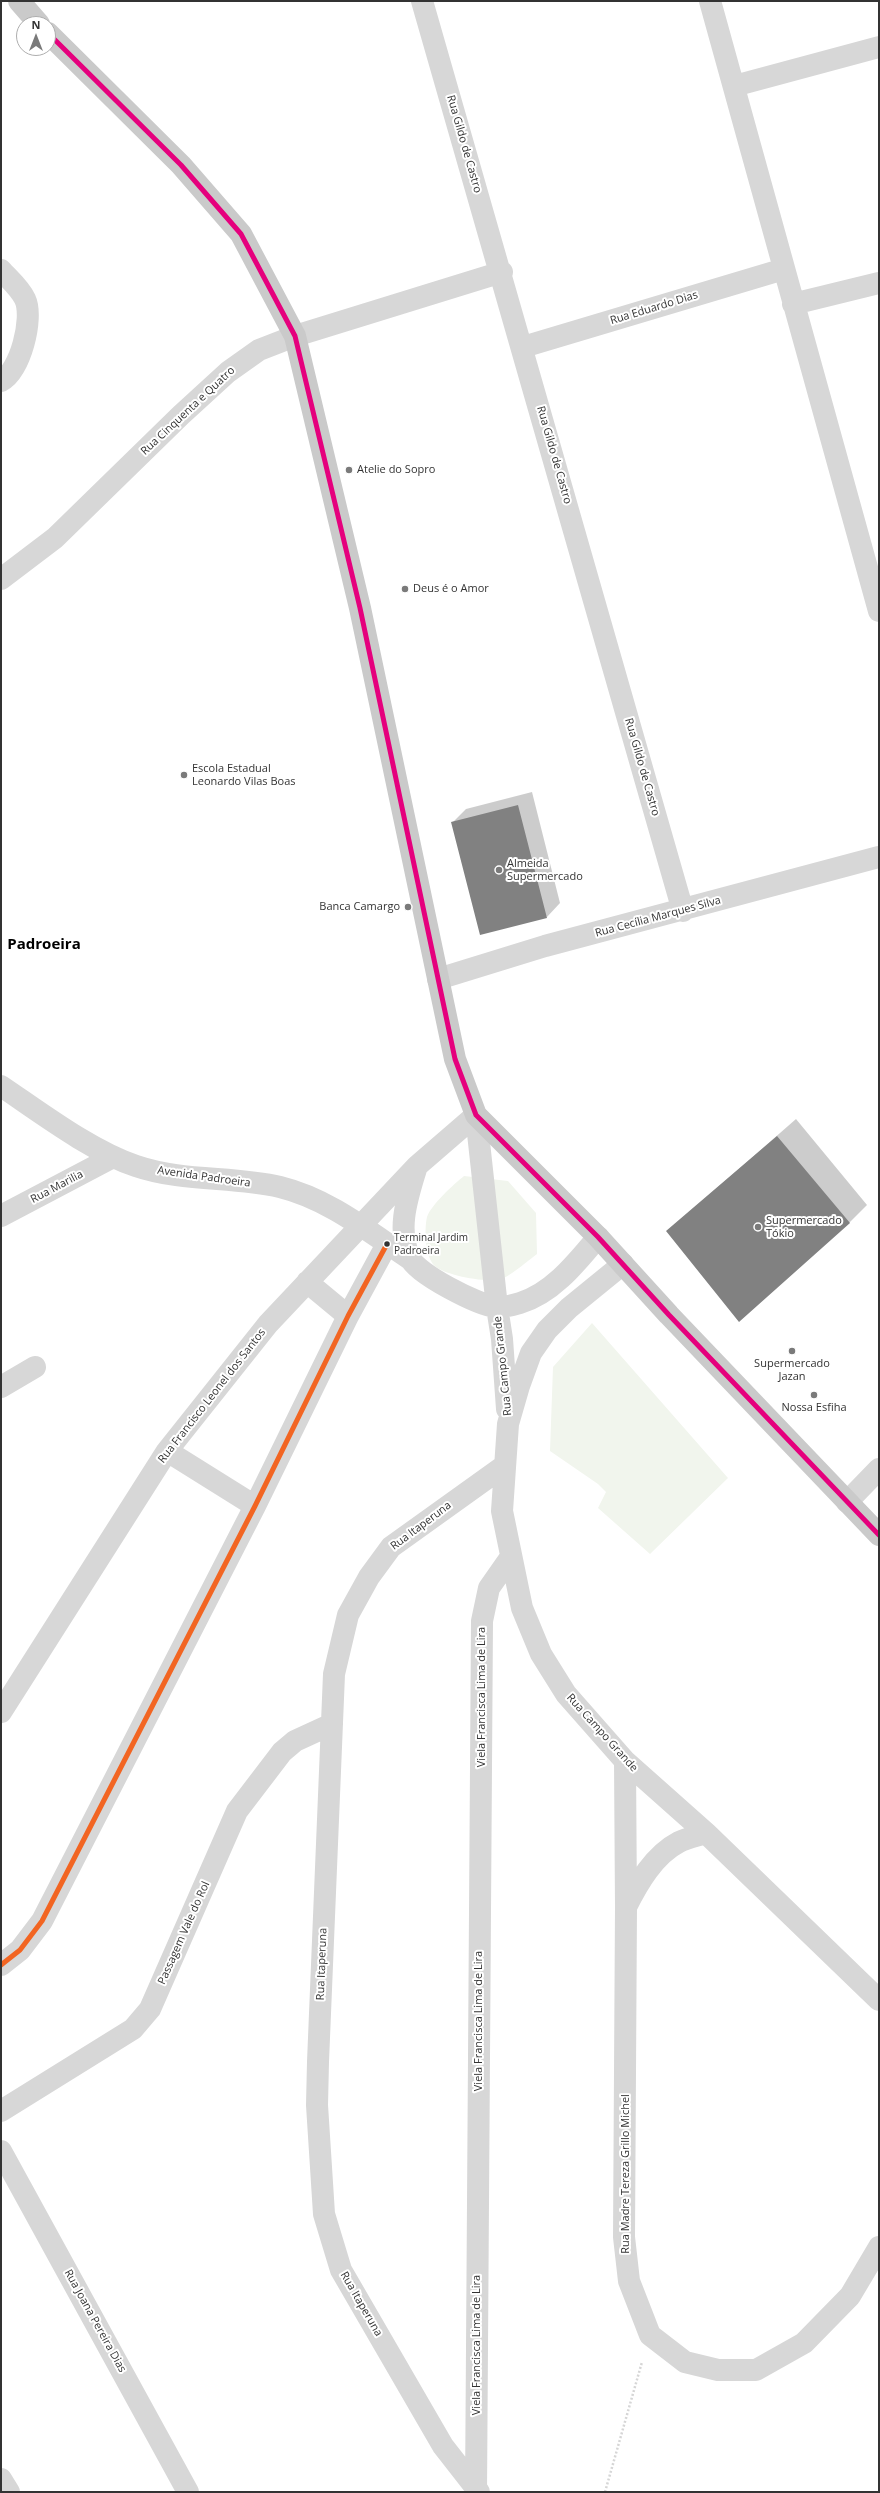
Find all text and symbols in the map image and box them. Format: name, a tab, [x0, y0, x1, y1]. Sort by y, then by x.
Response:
north arrow	[16, 16, 56, 56]
text: N	[32, 17, 40, 32]
street label: Rua Gildo de Castro	[444, 93, 484, 195]
street label: Rua Eduardo Dias	[609, 288, 699, 328]
street label: Rua Cinquenta e Quatro	[138, 364, 238, 458]
street label: Rua Gildo de Castro	[534, 404, 574, 506]
place label: Atelie do Sopro	[357, 463, 435, 477]
marker: Atelie do Sopro	[344, 465, 354, 475]
place label: Deus é o Amor	[413, 582, 489, 596]
marker: Deus é o Amor	[400, 584, 410, 594]
street label: Rua Gildo de Castro	[622, 716, 662, 818]
place label: Escola Estadual Leonardo Vilas Boas	[192, 762, 295, 788]
marker: Escola Estadual Leonardo Vilas Boas	[179, 770, 189, 780]
place label: Almeida Supermercado	[507, 857, 583, 883]
marker: Almeida Supermercado	[494, 865, 504, 875]
street label: Rua Cecília Marques Silva	[594, 894, 722, 940]
place label: Banca Camargo	[319, 900, 400, 914]
marker: Banca Camargo	[403, 902, 413, 912]
district label: Padroeira	[7, 936, 81, 954]
street label: Avenida Padroeira	[157, 1164, 251, 1190]
street label: Rua Marilia	[29, 1168, 85, 1206]
place label: Supermercado Tókio	[766, 1214, 842, 1240]
marker: Supermercado Tókio	[753, 1222, 763, 1232]
place label: Terminal Jardim Padroeira	[394, 1232, 468, 1256]
marker: Terminal Jardim Padroeira	[382, 1239, 392, 1249]
street label: Rua Campo Grande	[491, 1315, 515, 1417]
street label: Rua Francisco Leonel dos Santos	[155, 1326, 269, 1466]
marker: Supermercado Jazan	[787, 1346, 797, 1356]
place label: Supermercado Jazan	[754, 1357, 830, 1383]
marker: Nossa Esfiha	[809, 1390, 819, 1400]
place label: Nossa Esfiha	[781, 1401, 847, 1415]
street label: Rua Itaperuna	[388, 1499, 454, 1553]
street label: Viela Francisca Lima de Lira	[475, 1627, 489, 1767]
street label: Rua Campo Grande	[564, 1691, 640, 1775]
street label: Passagem Vale do Rol	[155, 1879, 213, 1987]
street label: Rua Itaperuna	[314, 1927, 330, 2001]
street label: Viela Francisca Lima de Lira	[472, 1951, 486, 2091]
street label: Rua Madre Tereza Grillo Michel	[619, 2094, 633, 2254]
street label: Rua Joana Pereira Dias	[61, 2267, 129, 2375]
street label: Rua Itaperuna	[337, 2269, 385, 2339]
street label: Viela Francisca Lima de Lira	[470, 2275, 484, 2415]

